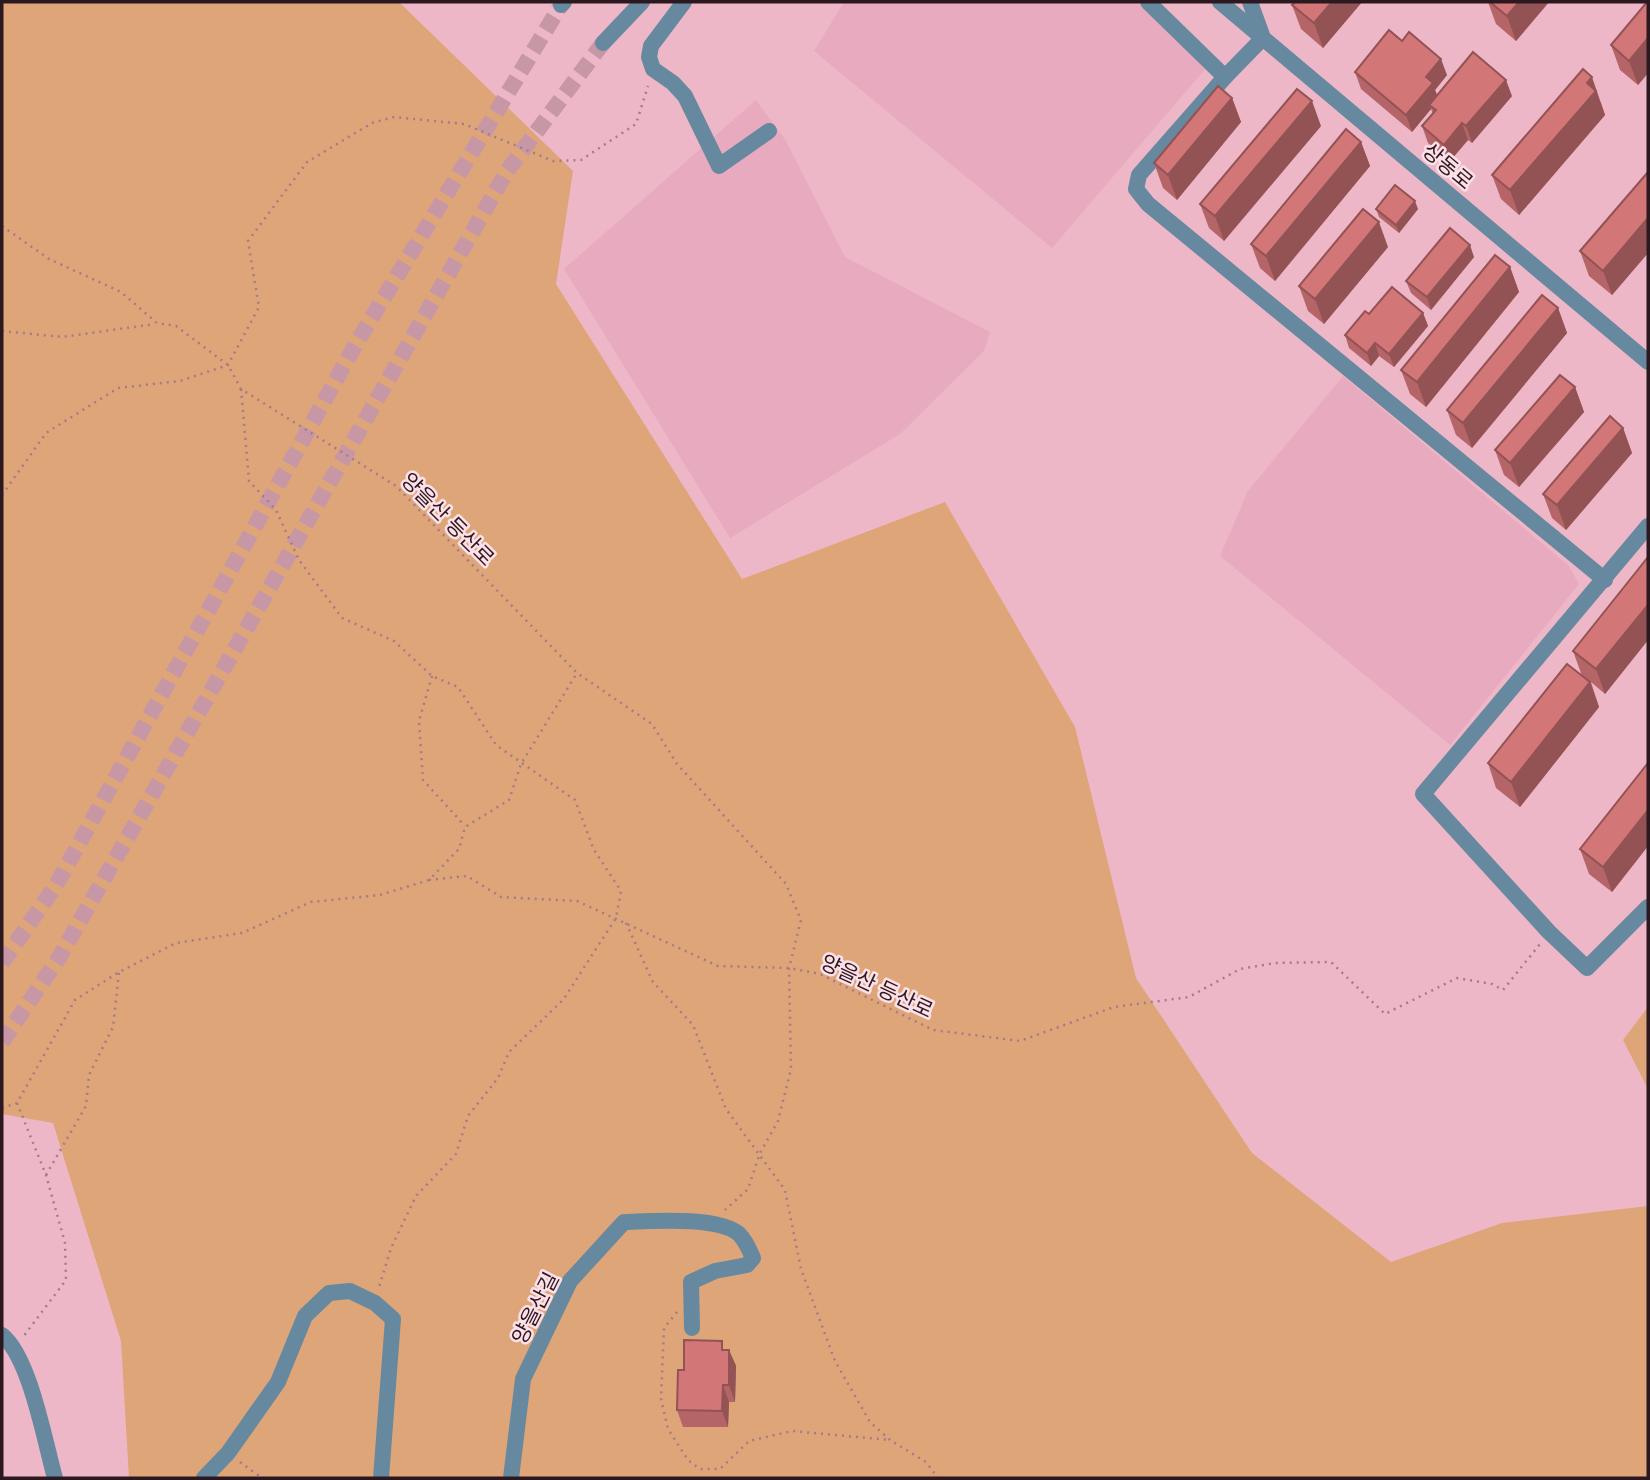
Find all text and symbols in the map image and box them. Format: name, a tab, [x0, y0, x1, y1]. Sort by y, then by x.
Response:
street label: 상동로	[1418, 138, 1478, 194]
street label: 양을산 등산로	[396, 467, 500, 571]
street label: 양을산 등산로	[817, 949, 937, 1023]
street label: 양을산길	[506, 1268, 564, 1348]

